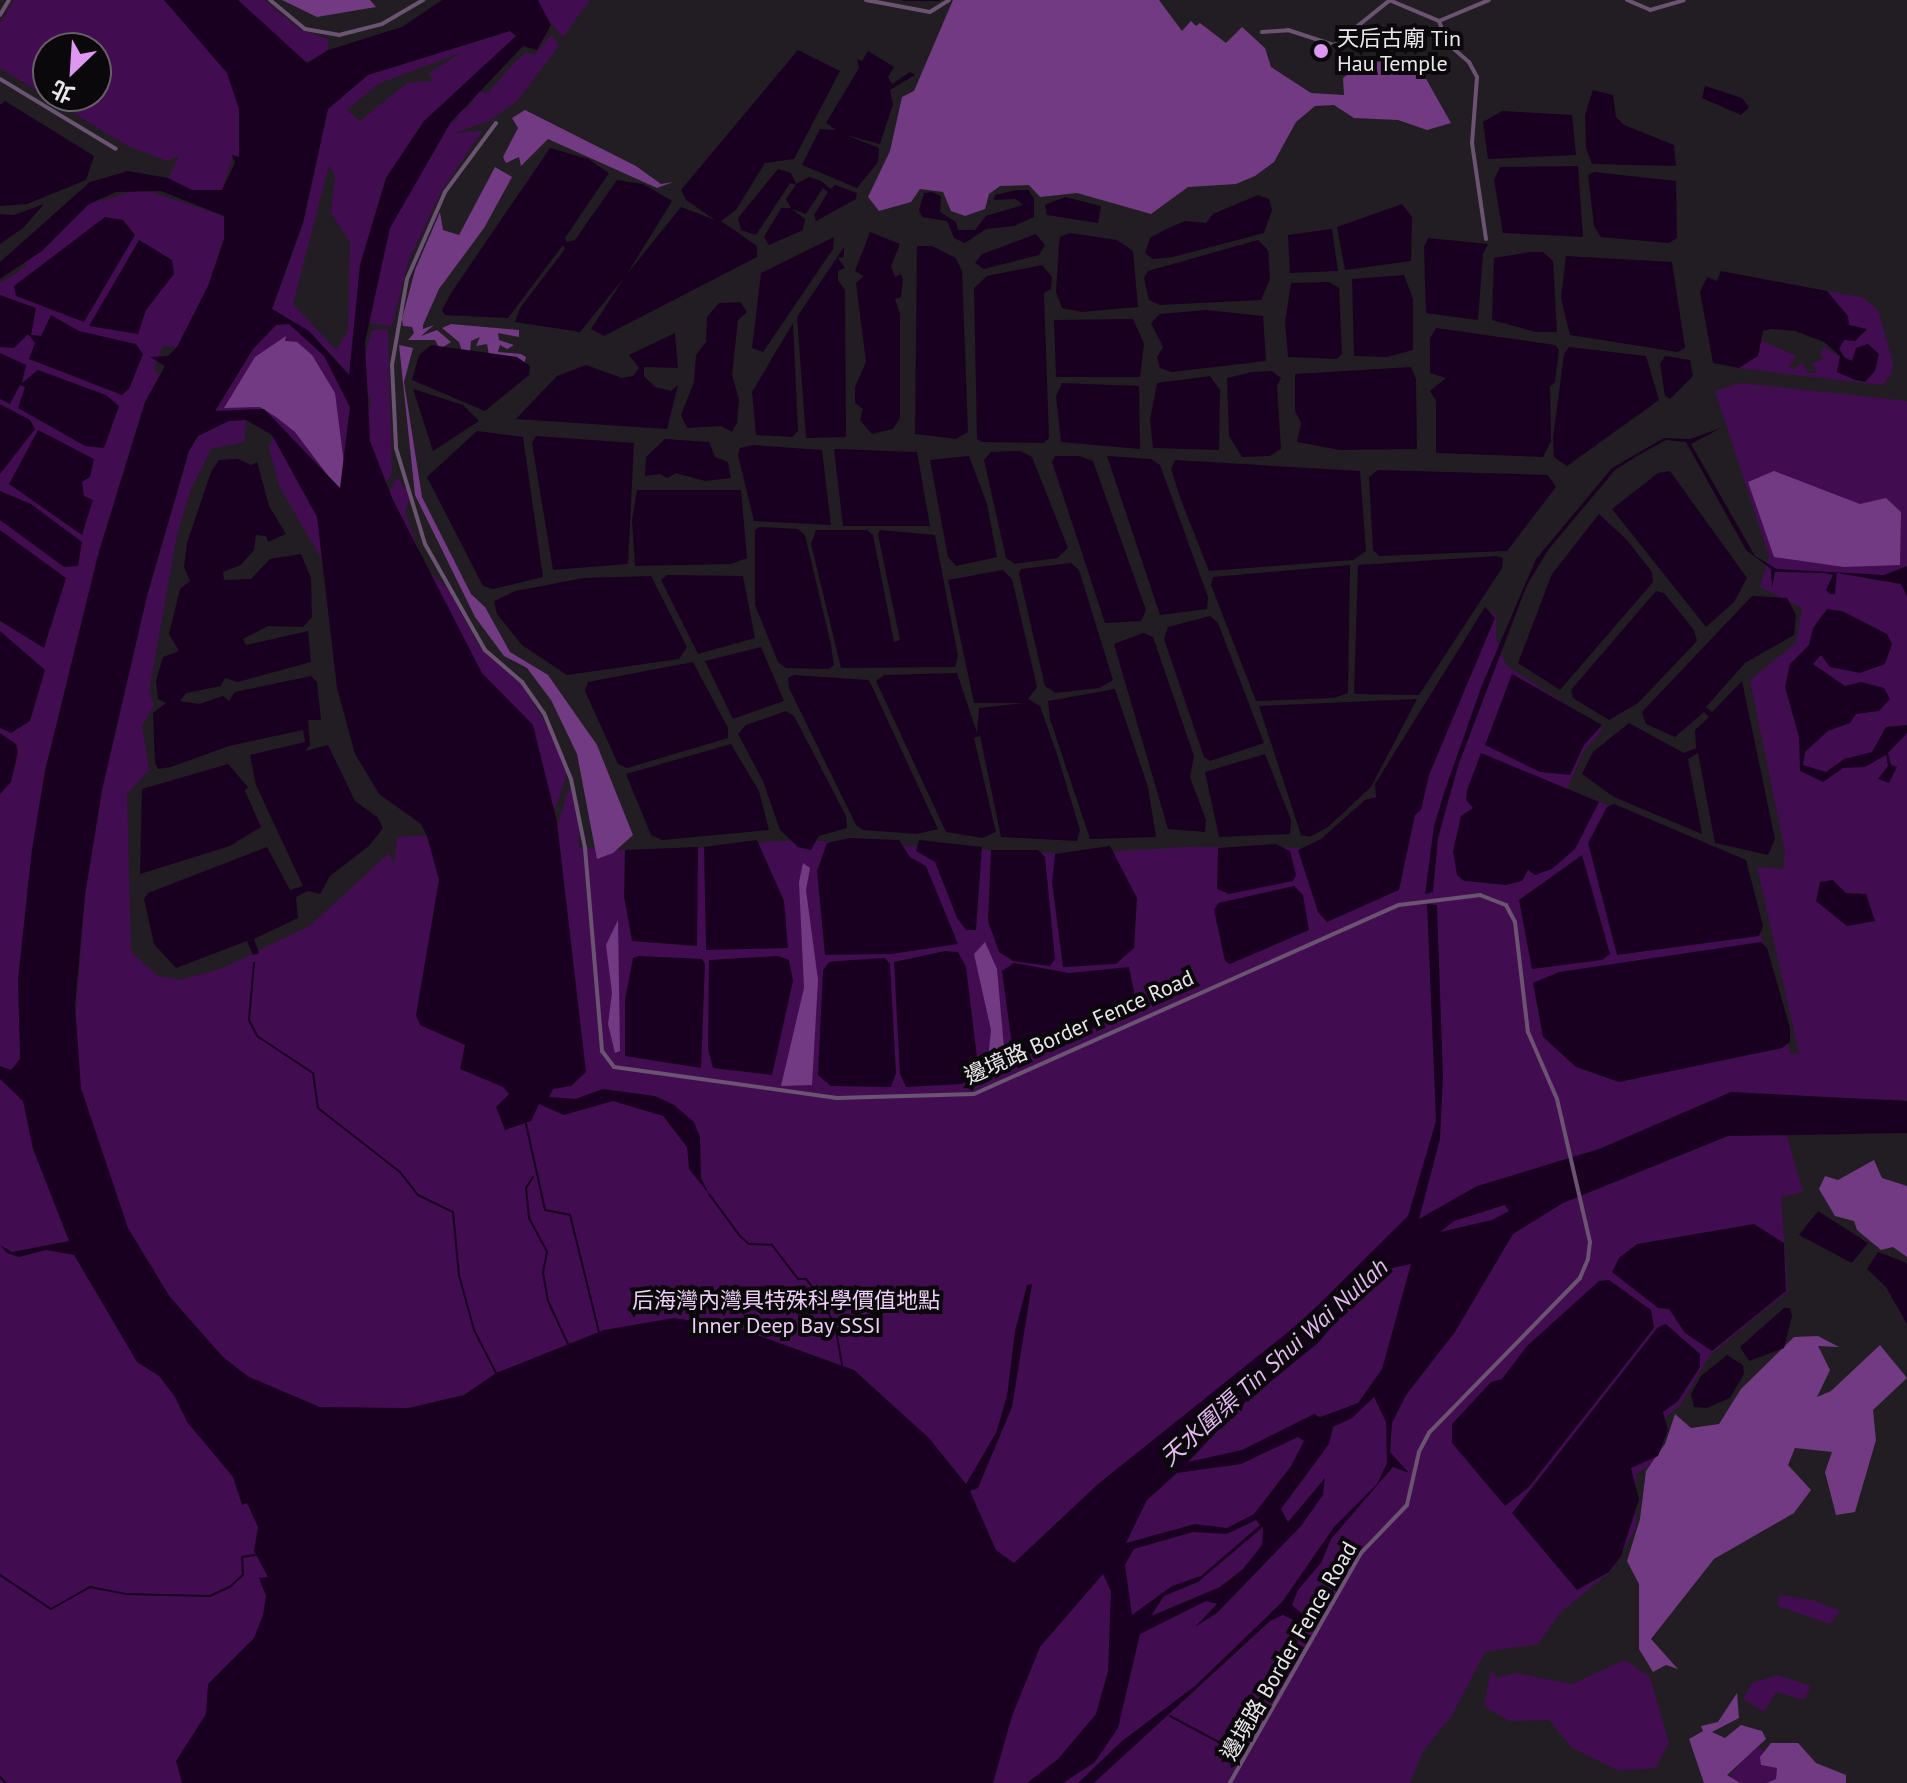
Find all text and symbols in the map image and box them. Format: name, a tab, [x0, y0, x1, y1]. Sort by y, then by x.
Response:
place label: 天后古廟 Tin Hau Temple	[1337, 25, 1461, 76]
north arrow	[32, 32, 112, 112]
marker: 天后古廟 Tin Hau Temple	[1312, 42, 1330, 60]
text: 北	[47, 75, 79, 109]
street label: 邊境路 Border Fence Road	[960, 965, 1198, 1089]
water label: 天水圍渠 Tin Shui Wai Nullah	[1154, 1252, 1394, 1472]
park label: 后海灣內灣具特殊科學價值地點 Inner Deep Bay SSSI	[632, 1287, 940, 1338]
street label: 邊境路 Border Fence Road	[1216, 1537, 1362, 1765]

